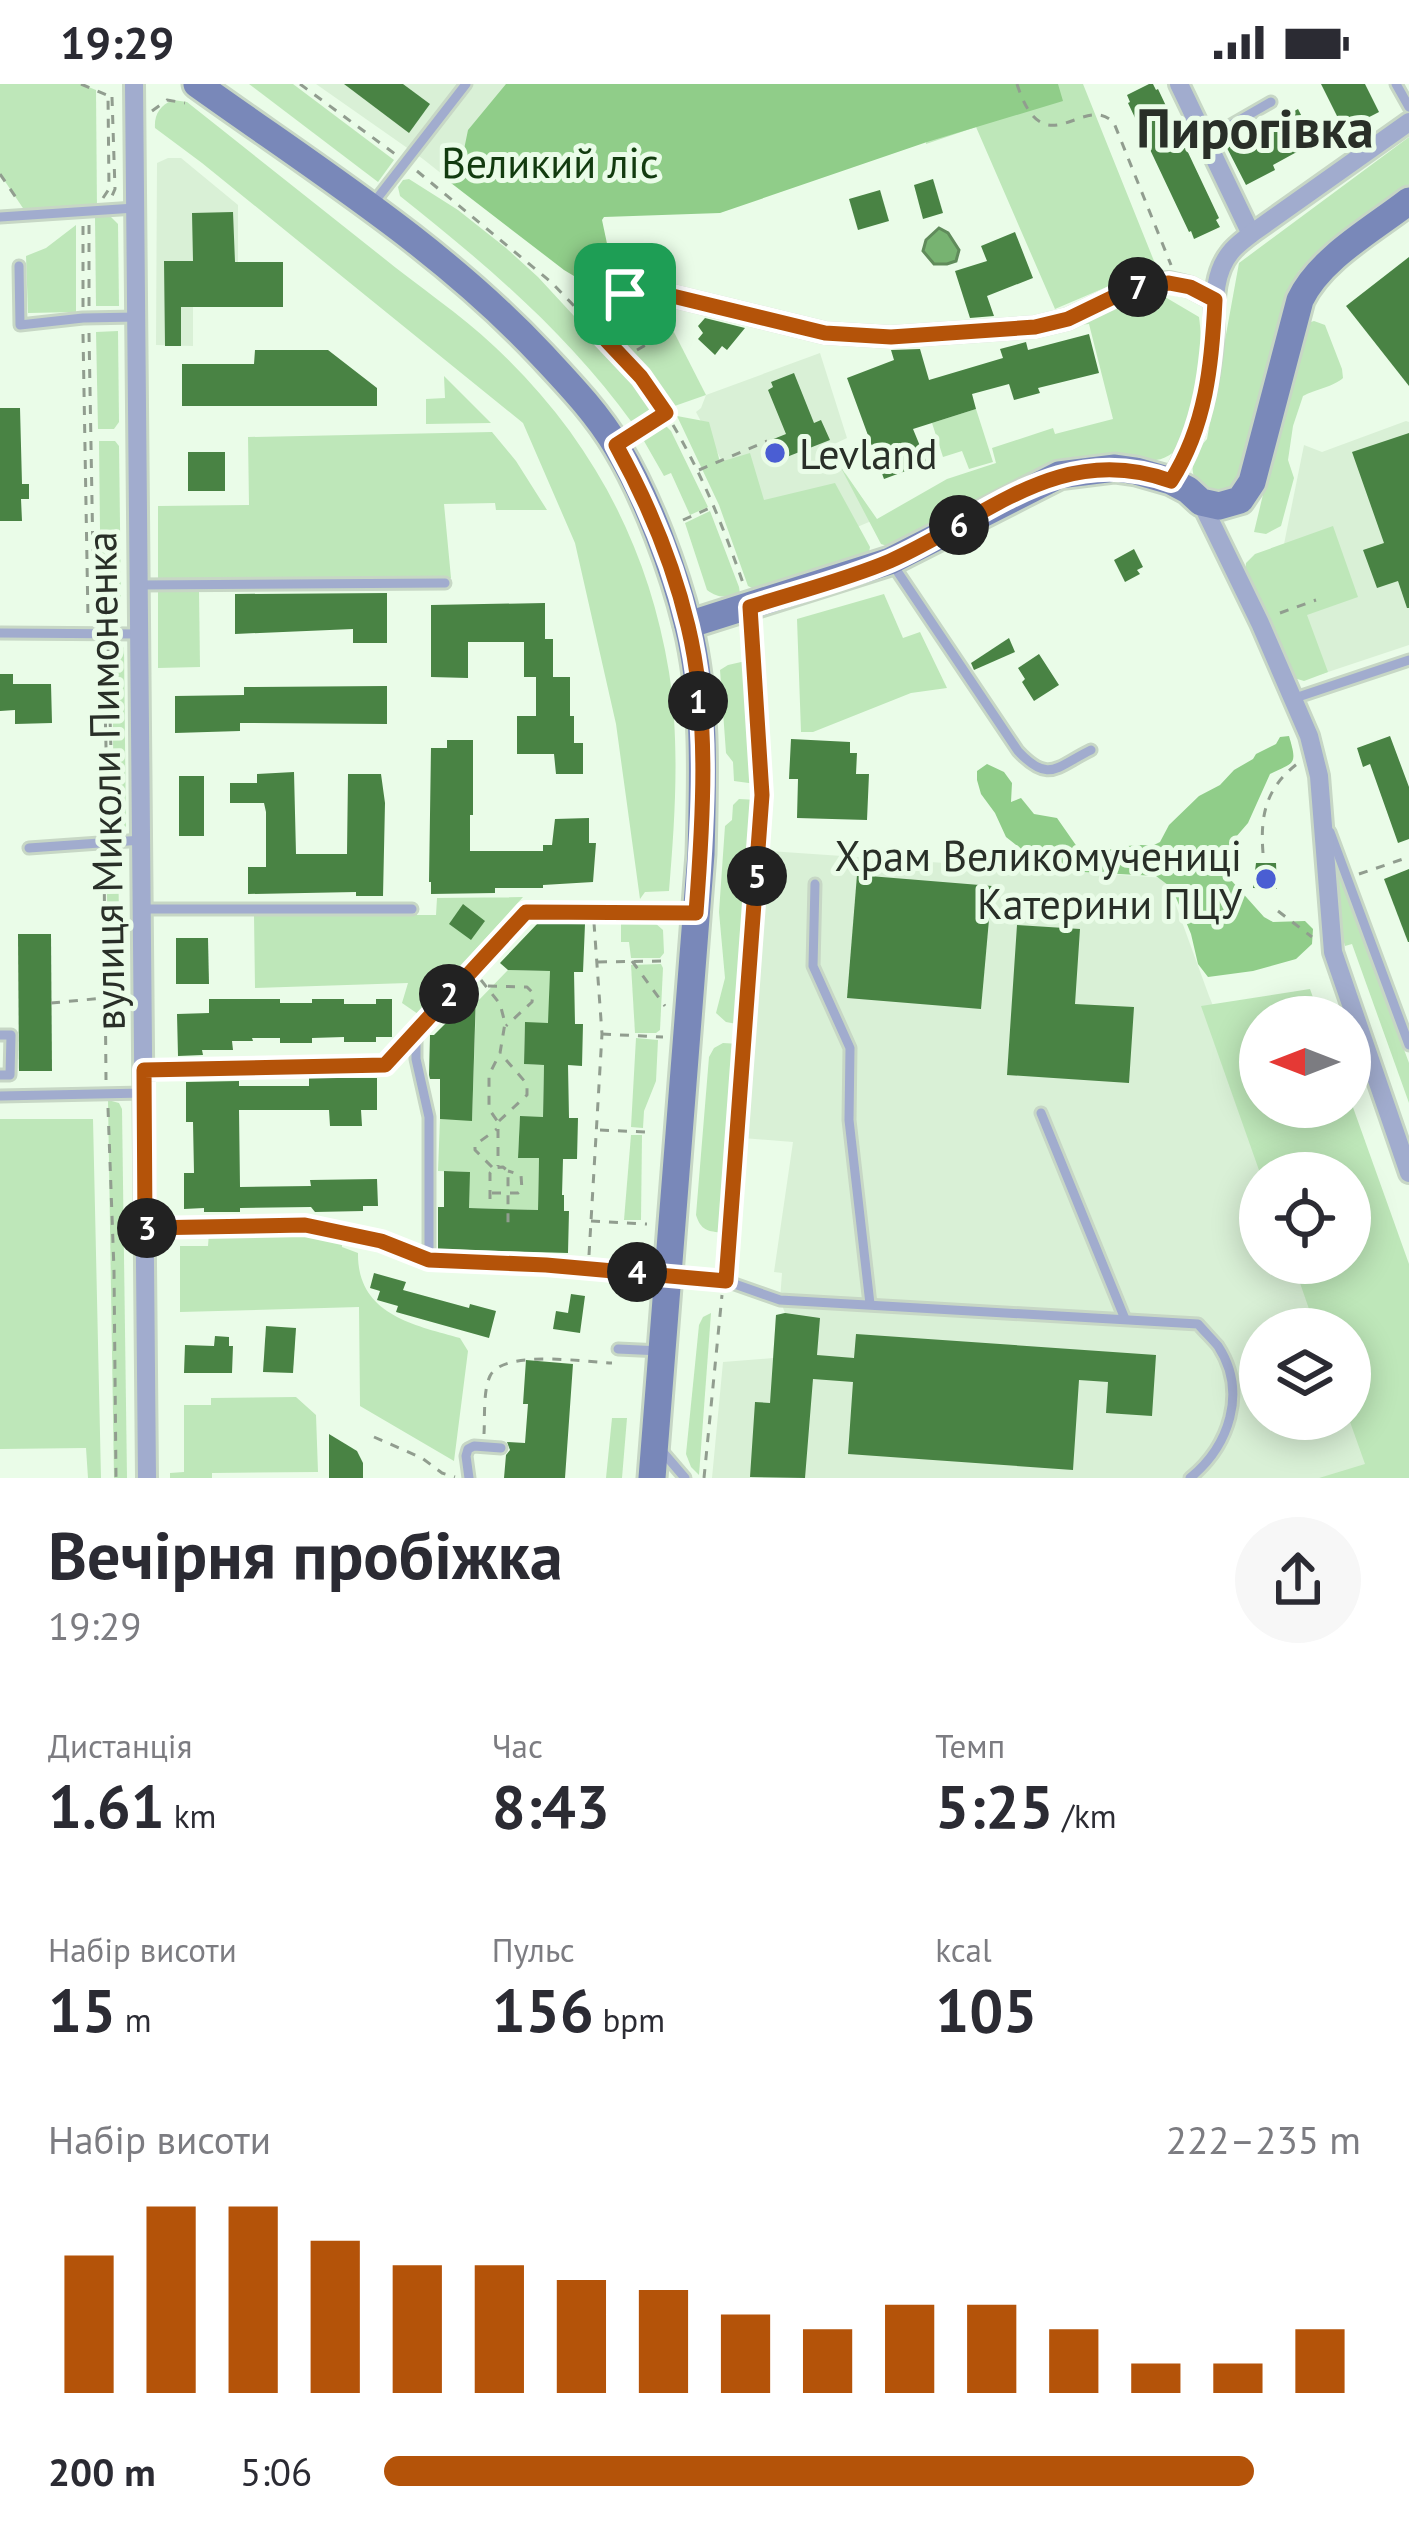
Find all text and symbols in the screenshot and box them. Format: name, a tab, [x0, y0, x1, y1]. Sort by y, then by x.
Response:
text: 19:29	[60, 13, 174, 71]
district label: Пирогівка	[1136, 93, 1374, 163]
park label: Великий ліс	[441, 135, 659, 190]
pin	[574, 243, 676, 345]
pin: 7	[1108, 257, 1168, 317]
icon: arrive	[592, 261, 658, 327]
text: 7	[1129, 265, 1147, 308]
place label: Levland	[799, 426, 938, 481]
marker: Levland	[762, 440, 788, 466]
pin: 6	[929, 495, 989, 555]
text: 6	[950, 503, 968, 546]
street label: вулиця Миколи Пимоненка	[73, 531, 137, 1031]
pin: 1	[668, 671, 728, 731]
text: 1	[689, 679, 707, 722]
place label: Храм Великомучениці Катерини ПЦУ	[835, 828, 1243, 931]
pin: 5	[727, 846, 787, 906]
text: 5	[748, 854, 766, 897]
marker: Храм Великомучениці Катерини ПЦУ	[1253, 866, 1279, 892]
pin: 2	[419, 964, 479, 1024]
text: 2	[440, 972, 458, 1015]
north arrow	[1239, 996, 1371, 1128]
map controls	[1239, 996, 1371, 1440]
button: locate	[1239, 1152, 1371, 1284]
pin: 3	[117, 1198, 177, 1258]
text: 3	[138, 1206, 156, 1249]
pin: 4	[607, 1242, 667, 1302]
text: 4	[628, 1250, 646, 1293]
button: layers	[1239, 1308, 1371, 1440]
text: Вечірня пробіжка	[48, 1512, 563, 1597]
button: share	[1235, 1517, 1361, 1643]
text: 19:29	[48, 1600, 142, 1651]
text: Дистанція	[48, 1724, 192, 1767]
text: Час	[492, 1724, 543, 1767]
text: Темп	[935, 1724, 1005, 1767]
text: 1.61	[48, 1767, 165, 1845]
text: 8:43	[492, 1767, 610, 1845]
text: 5:25	[935, 1767, 1054, 1845]
text: km	[165, 1794, 216, 1837]
text: /km	[1054, 1794, 1117, 1837]
text: Набір висоти	[48, 1928, 237, 1971]
text: Пульс	[492, 1928, 575, 1971]
text: kcal	[935, 1928, 992, 1971]
text: 15	[48, 1971, 116, 2049]
text: 156	[492, 1971, 594, 2049]
text: 105	[935, 1971, 1037, 2049]
text: m	[116, 1998, 152, 2041]
text: bpm	[594, 1998, 665, 2041]
text: Набір висоти	[48, 2114, 271, 2165]
text: 222–235 m	[1166, 2114, 1361, 2165]
text: 200 m	[48, 2446, 156, 2497]
text: 5:06	[240, 2446, 312, 2497]

